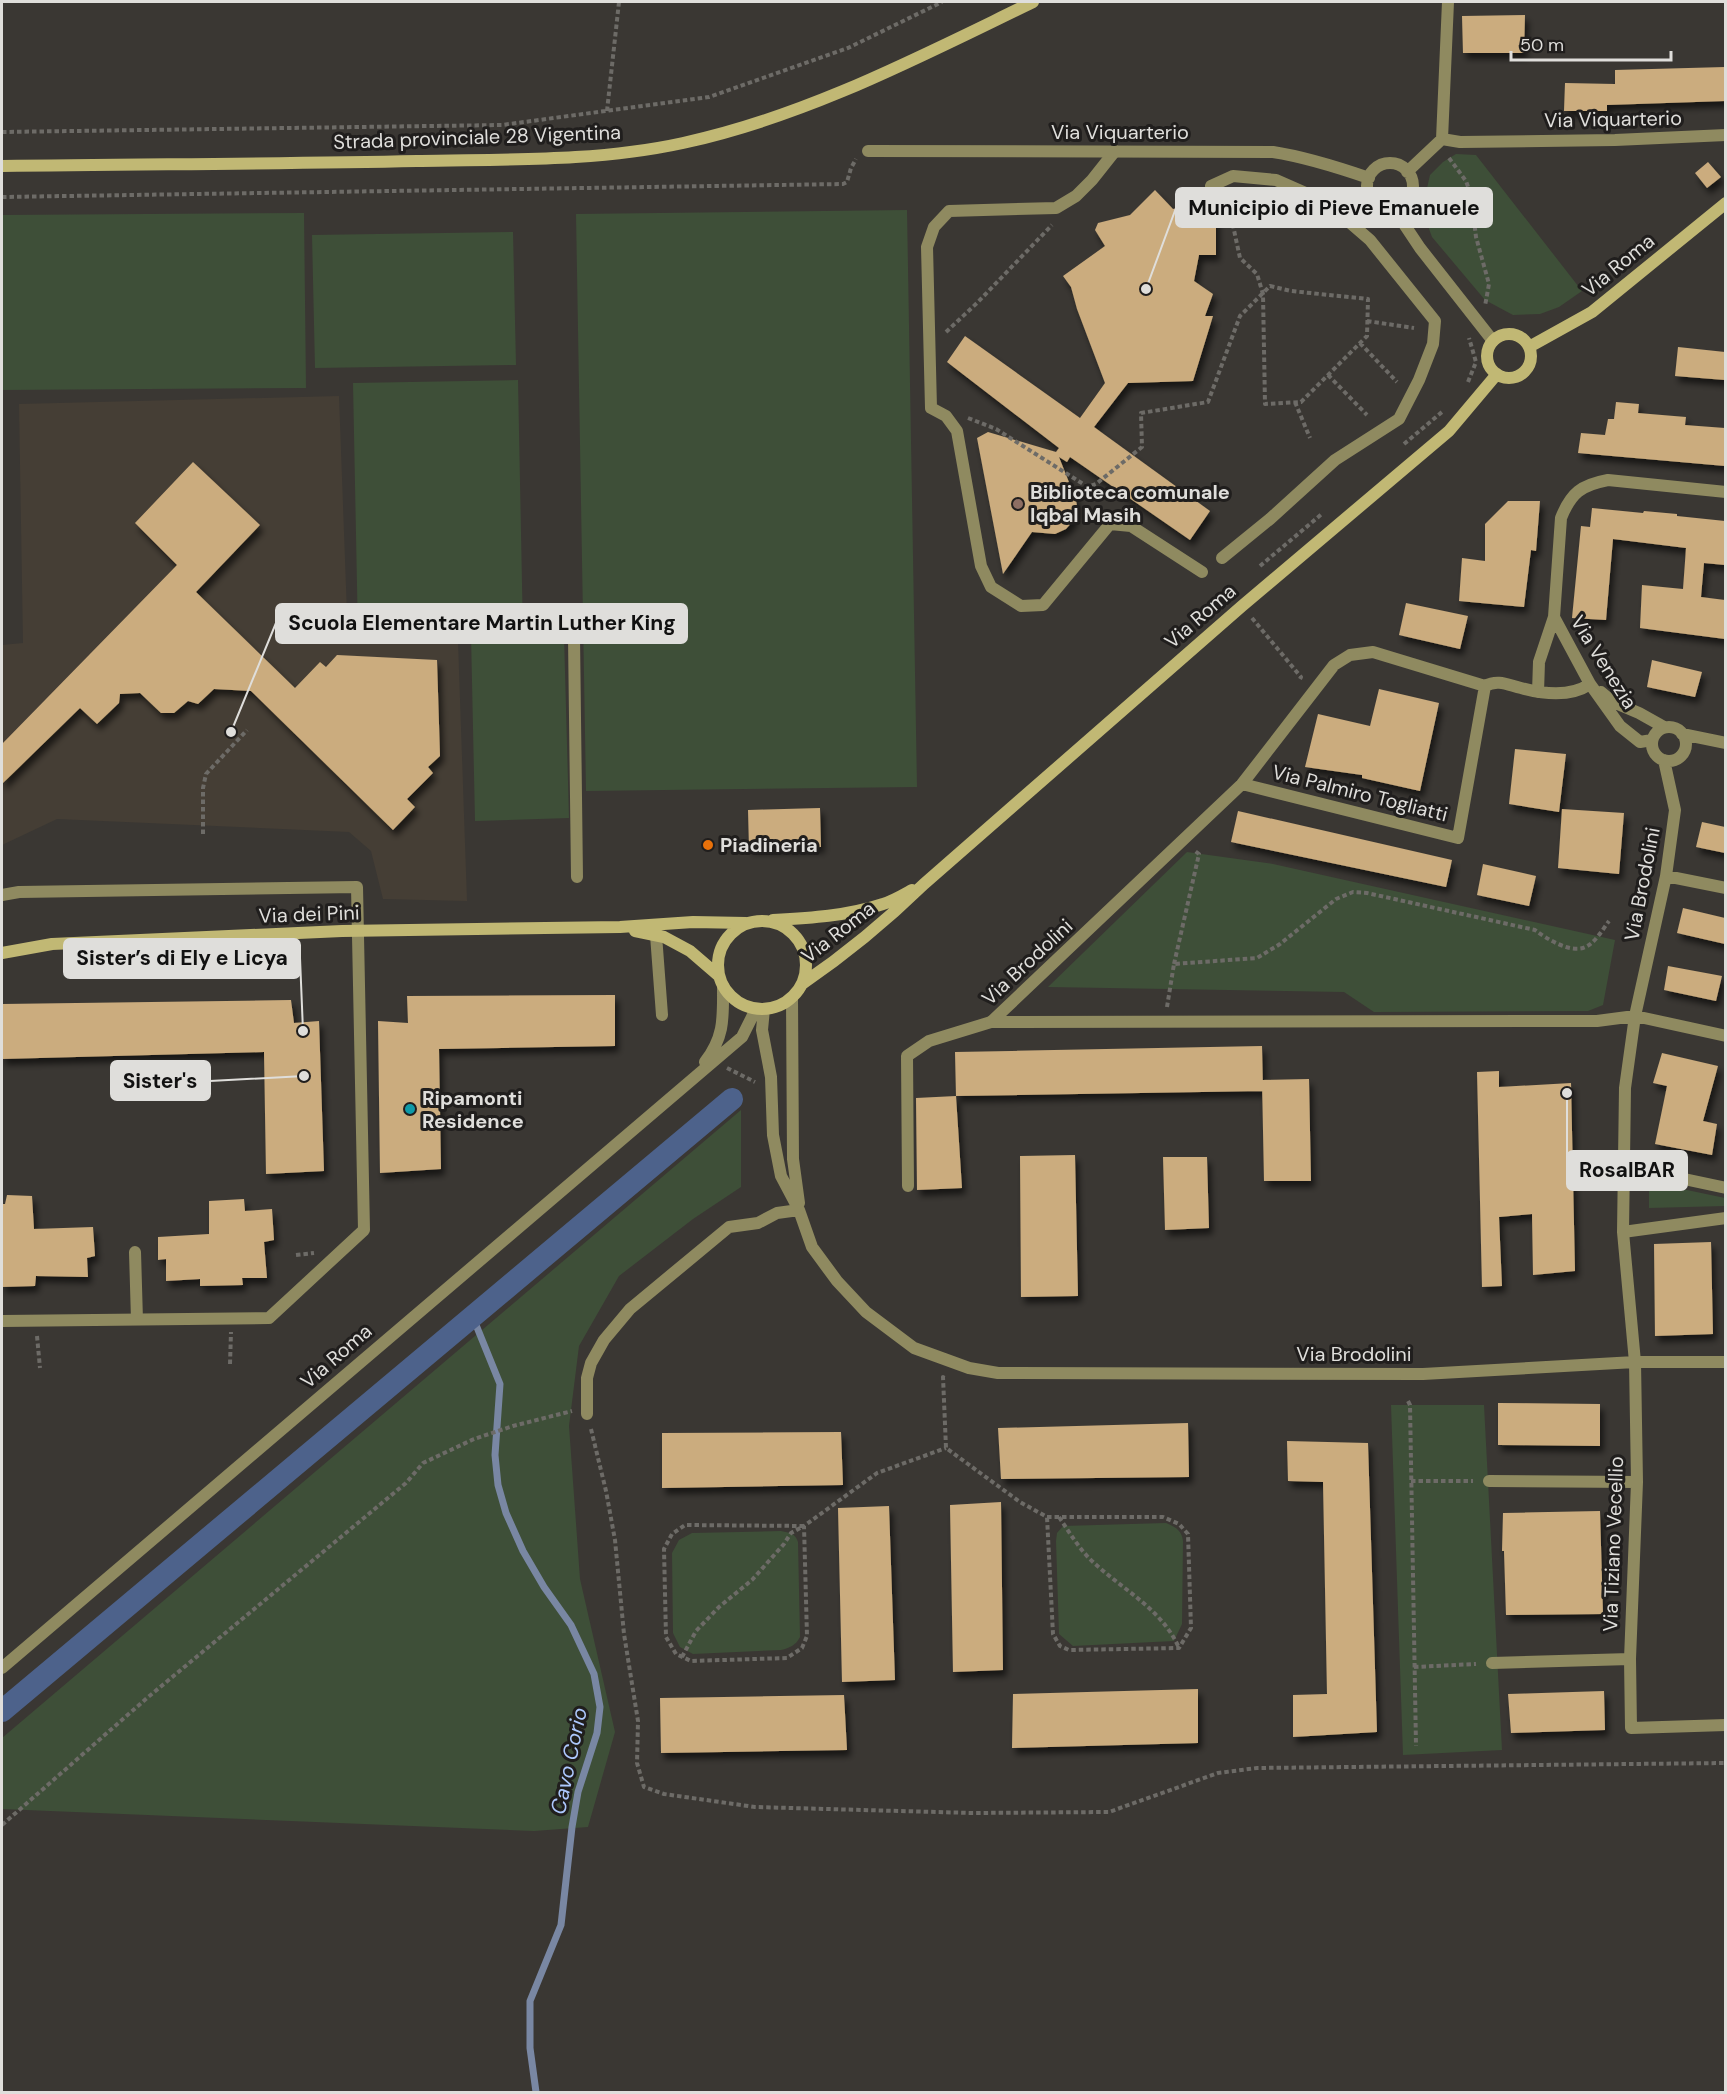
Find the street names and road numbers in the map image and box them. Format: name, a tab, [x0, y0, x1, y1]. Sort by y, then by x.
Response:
street label: Via Viquarterio	[1544, 105, 1682, 133]
street label: Strada provinciale 28 Vigentina	[333, 119, 621, 155]
street label: Via Viquarterio	[1051, 119, 1189, 145]
street label: Via Roma	[1576, 228, 1660, 302]
street label: Via Roma	[1159, 578, 1241, 654]
street label: Via Venezia	[1565, 610, 1643, 714]
street label: Via Palmiro Togliatti	[1270, 759, 1450, 827]
street label: Via Brodolini	[1618, 825, 1666, 943]
street label: Via Roma	[796, 895, 880, 969]
street label: Via dei Pini	[258, 899, 360, 929]
street label: Via Brodolini	[976, 913, 1078, 1011]
street label: Via Roma	[295, 1318, 377, 1394]
street label: Via Brodolini	[1296, 1341, 1412, 1367]
street label: Via Tiziano Vecellio	[1597, 1456, 1629, 1632]

